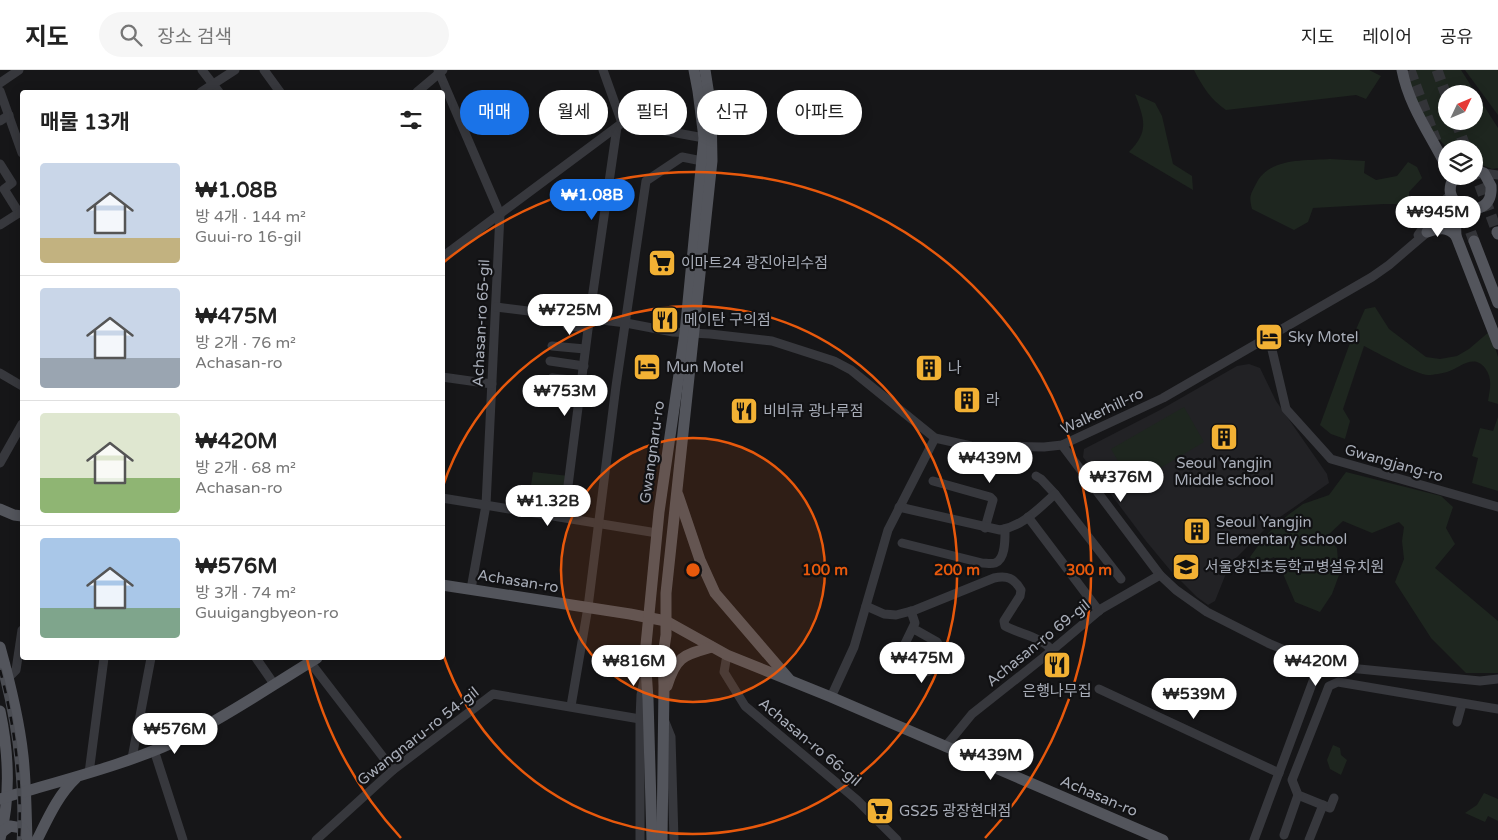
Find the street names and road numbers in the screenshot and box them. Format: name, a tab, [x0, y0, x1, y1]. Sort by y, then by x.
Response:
street label: Achasan-ro 65-gil	[469, 259, 493, 387]
street label: Walkerhill-ro	[1058, 384, 1146, 438]
street label: Gwangnaru-ro	[636, 400, 668, 504]
street label: Gwangjang-ro	[1343, 440, 1445, 486]
street label: Achasan-ro	[476, 566, 560, 596]
street label: Achasan-ro 69-gil	[983, 596, 1093, 690]
street label: Gwangnaru-ro 54-gil	[354, 683, 482, 789]
street label: Achasan-ro 66-gil	[755, 694, 865, 790]
street label: Achasan-ro	[1058, 772, 1140, 820]

